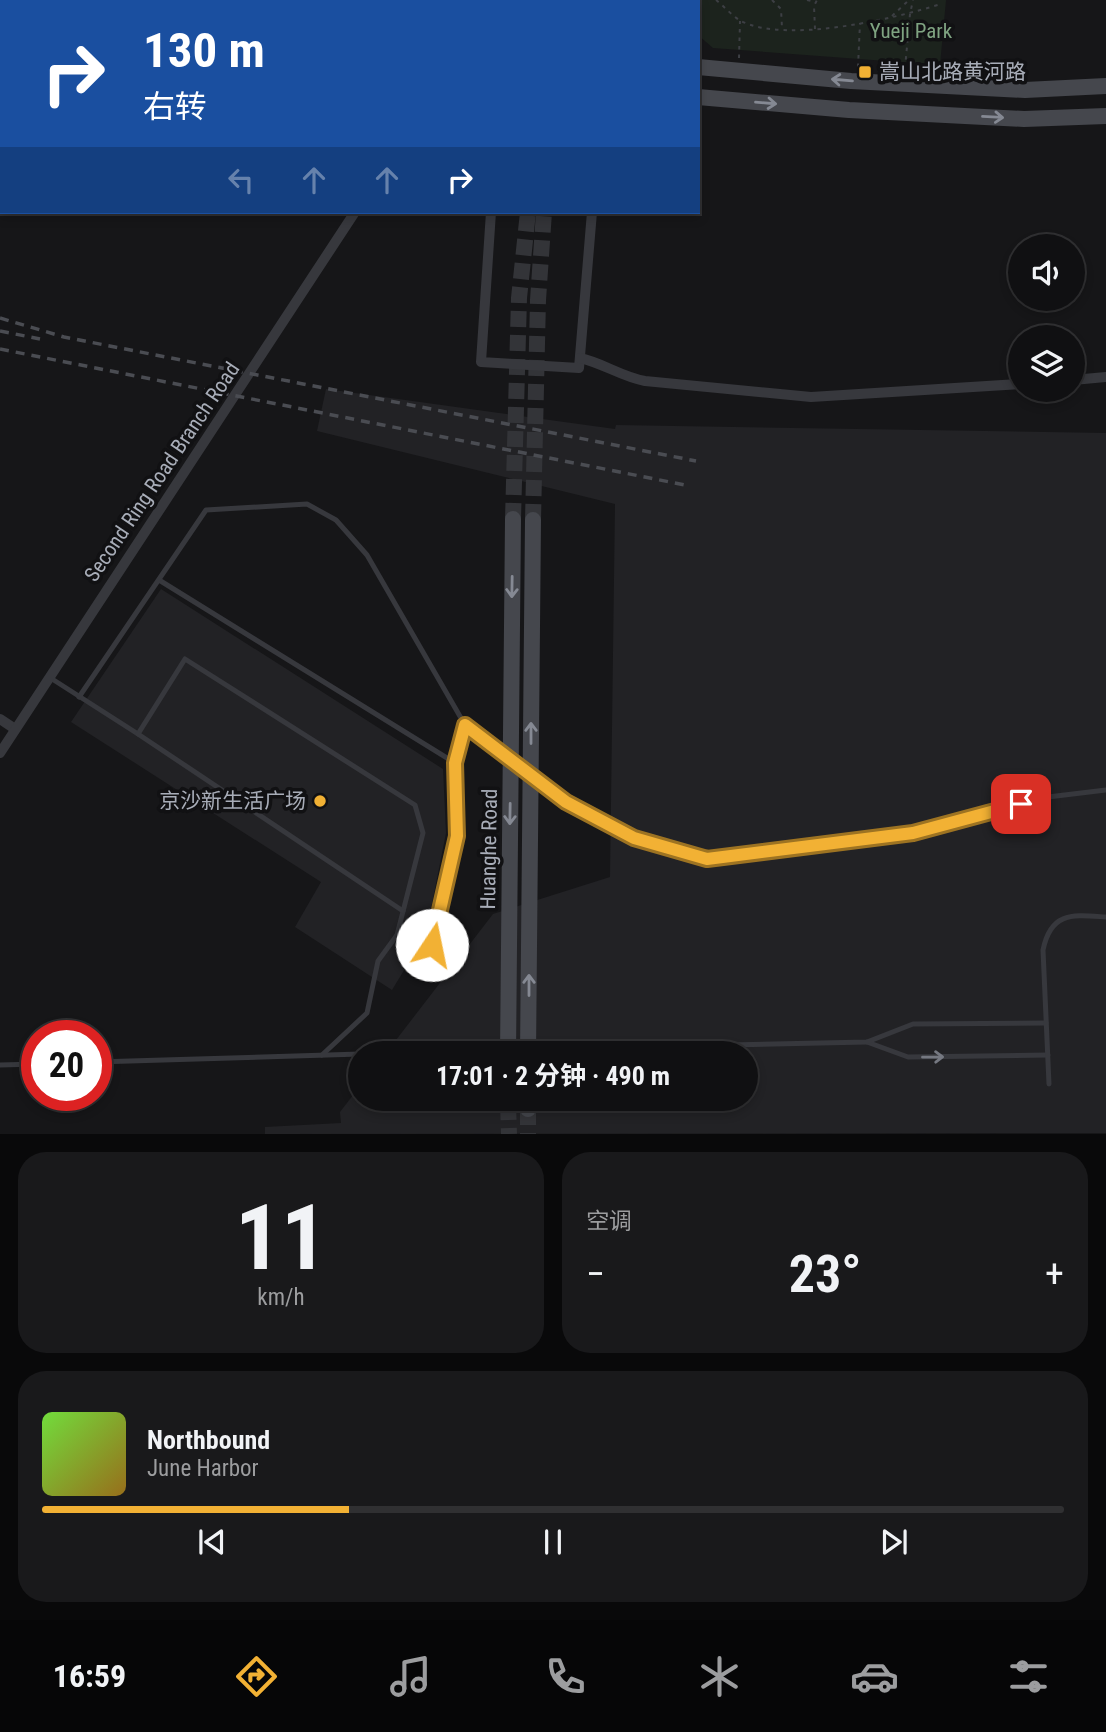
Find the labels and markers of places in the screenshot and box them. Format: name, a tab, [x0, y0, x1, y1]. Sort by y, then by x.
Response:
place label: 嵩山北路黄河路	[879, 60, 1026, 84]
marker: 嵩山北路黄河路	[857, 64, 873, 80]
pin	[991, 774, 1051, 834]
place label: 京沙新生活广场	[159, 789, 306, 813]
marker: 京沙新生活广场	[312, 793, 328, 809]

